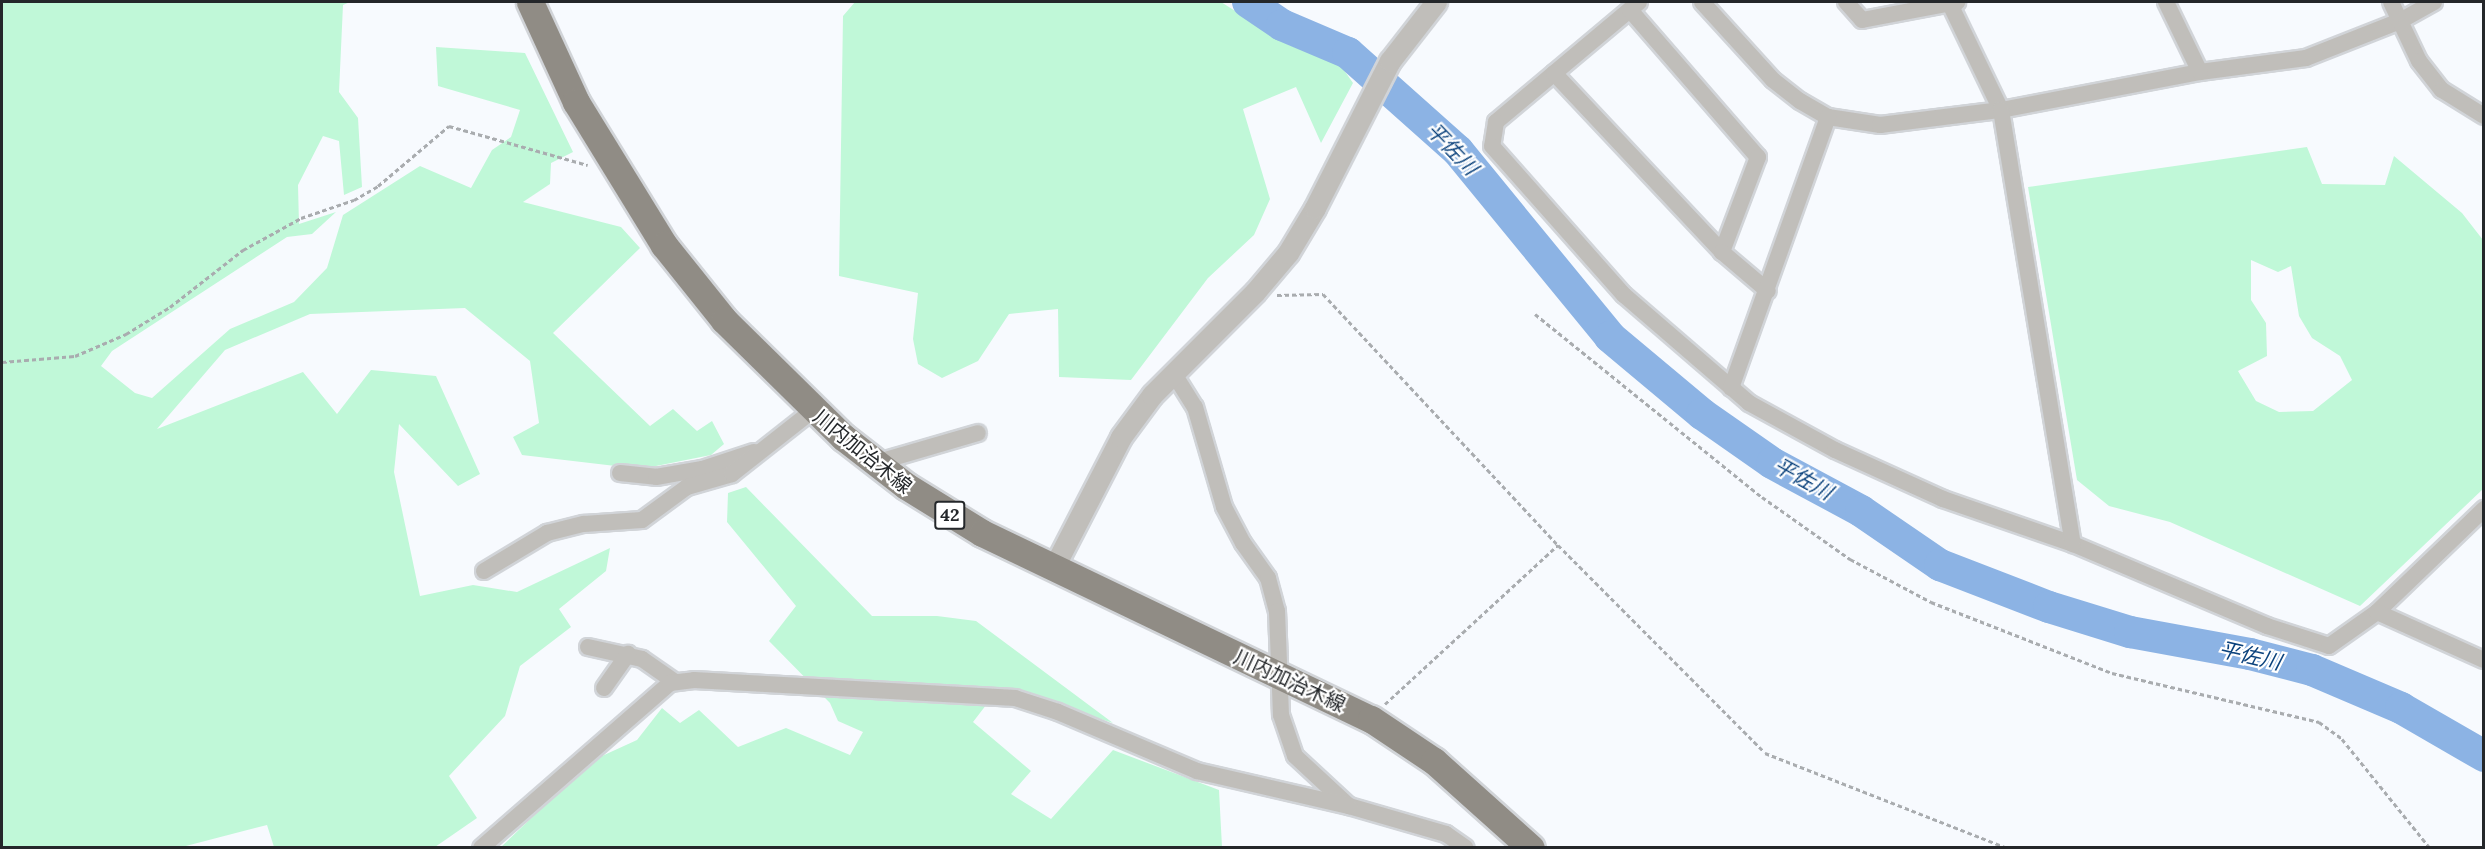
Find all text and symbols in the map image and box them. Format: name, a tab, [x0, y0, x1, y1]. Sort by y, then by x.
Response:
water label: 平佐川	[1421, 118, 1483, 180]
street label: 川内加治木線	[809, 404, 917, 498]
water label: 平佐川	[1769, 453, 1837, 505]
road number: 42	[934, 500, 966, 530]
water label: 平佐川	[2216, 637, 2284, 675]
street label: 川内加治木線	[1231, 644, 1349, 716]

